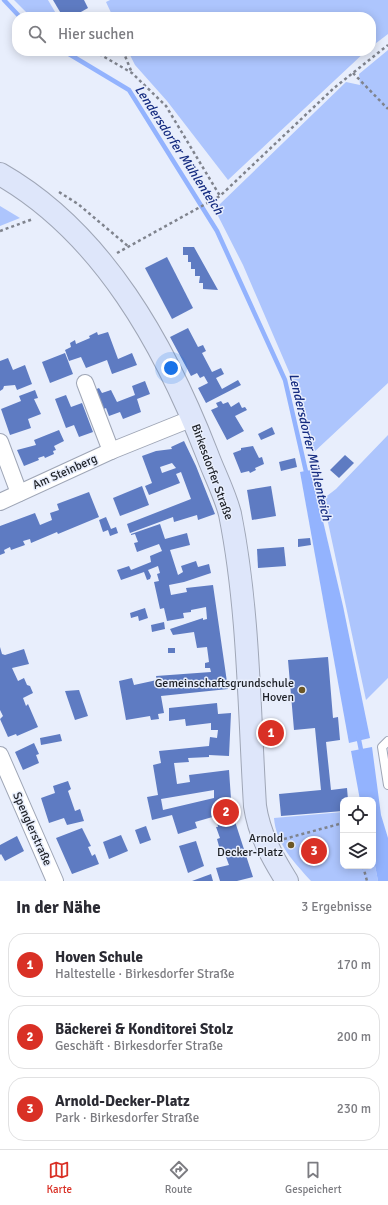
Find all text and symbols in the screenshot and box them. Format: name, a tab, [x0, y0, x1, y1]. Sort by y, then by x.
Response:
search box	[12, 12, 376, 56]
icon: search	[26, 23, 48, 45]
text: Hier suchen	[58, 25, 134, 43]
water label: Lendersdorfer Mühlenteich	[131, 82, 227, 218]
your location	[161, 358, 181, 378]
water label: Lendersdorfer Mühlenteich	[285, 372, 335, 523]
street label: Birkesdorfer Straße	[188, 422, 236, 522]
street label: Am Steinberg	[30, 451, 100, 493]
place label: Gemeinschaftsgrundschule Hoven	[155, 676, 294, 705]
marker: Gemeinschaftsgrundschule Hoven	[297, 685, 307, 695]
pin: 1	[258, 718, 284, 748]
street label: Spenglerstraße	[9, 790, 55, 868]
pin: 2	[213, 797, 239, 827]
map controls	[340, 797, 376, 869]
button: locate	[340, 797, 376, 833]
place label: Arnold Decker-Platz	[217, 831, 283, 860]
button: layers	[340, 833, 376, 869]
pin: 3	[301, 836, 327, 866]
marker: Arnold Decker-Platz	[286, 840, 296, 850]
text: In der Nähe	[16, 897, 101, 918]
text: 3 Ergebnisse	[301, 899, 372, 915]
text: Hoven Schule	[55, 948, 143, 966]
text: 1	[26, 957, 34, 973]
text: 170 m	[337, 957, 371, 973]
text: Haltestelle · Birkesdorfer Straße	[55, 966, 235, 982]
text: Bäckerei & Konditorei Stolz	[55, 1020, 233, 1038]
text: 2	[26, 1029, 34, 1045]
text: 200 m	[337, 1029, 371, 1045]
text: Geschäft · Birkesdorfer Straße	[55, 1038, 223, 1054]
text: Arnold-Decker-Platz	[55, 1092, 190, 1110]
text: 3	[26, 1101, 34, 1117]
text: 230 m	[337, 1101, 371, 1117]
text: Park · Birkesdorfer Straße	[55, 1110, 199, 1126]
tab: Karte	[46, 1159, 72, 1196]
tab: Route	[165, 1159, 192, 1196]
tab: Gespeichert	[285, 1159, 342, 1196]

